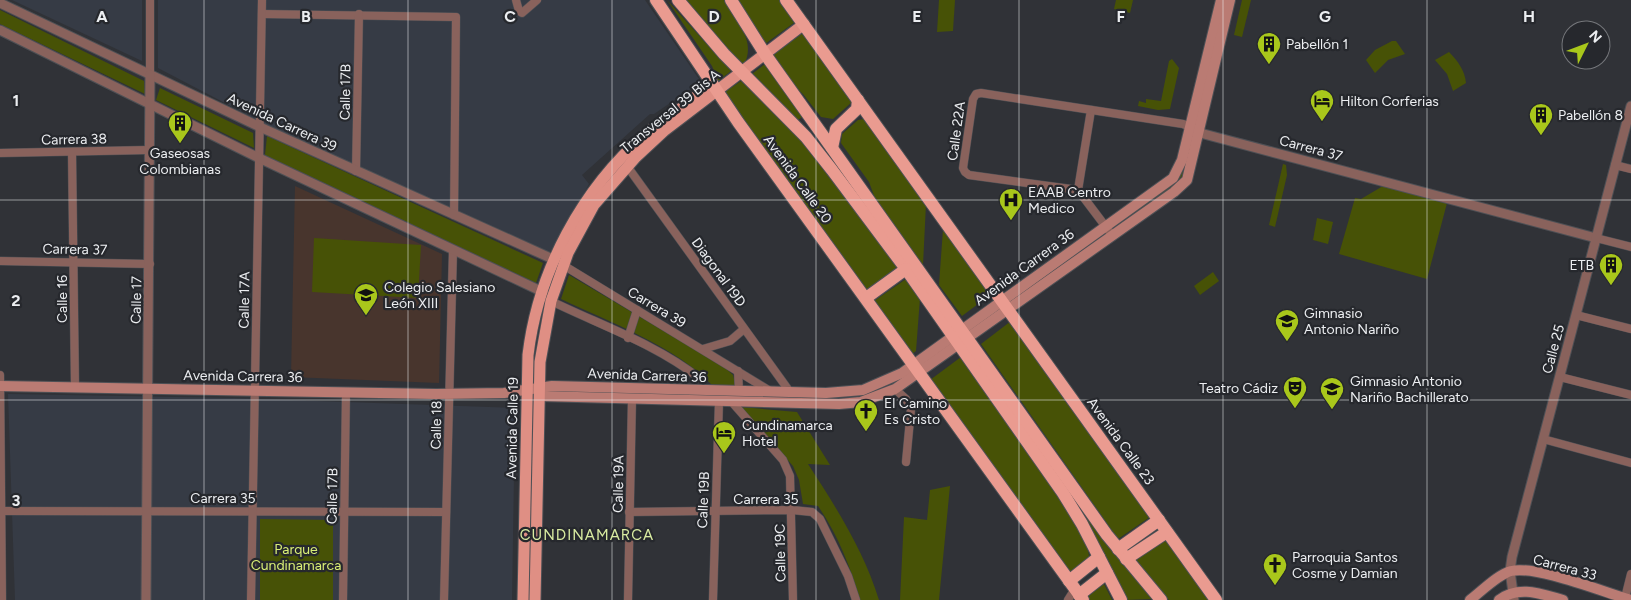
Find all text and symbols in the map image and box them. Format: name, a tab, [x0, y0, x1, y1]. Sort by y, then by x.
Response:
text: A	[96, 7, 108, 26]
text: B	[301, 7, 311, 26]
text: C	[504, 7, 516, 26]
text: D	[708, 7, 720, 26]
text: E	[912, 7, 922, 26]
text: F	[1117, 7, 1126, 26]
text: G	[1319, 7, 1331, 26]
text: H	[1523, 7, 1535, 26]
north arrow	[1561, 20, 1611, 70]
text: N	[1585, 27, 1605, 46]
building icon: Pabellón 1	[1256, 31, 1282, 65]
place label: Pabellón 1	[1286, 36, 1348, 53]
street label: Calle 17B	[337, 64, 354, 120]
street label: Transversal 39 Bis A	[617, 66, 724, 157]
hotel icon: Hilton Corferias	[1309, 88, 1335, 122]
street label: Avenida Carrera 39	[224, 90, 339, 155]
text: 1	[13, 91, 19, 110]
place label: Hilton Corferias	[1340, 93, 1439, 110]
street label: Calle 22A	[944, 100, 969, 162]
building icon: Pabellón 8	[1528, 102, 1554, 136]
place label: Pabellón 8	[1558, 107, 1623, 124]
building icon: Gaseosas Colombianas	[167, 110, 193, 144]
street label: Carrera 38	[41, 130, 107, 149]
street label: Avenida Calle 20	[760, 132, 835, 227]
street label: Carrera 37	[1277, 132, 1345, 165]
place label: Gaseosas Colombianas	[139, 145, 221, 178]
place label: EAAB Centro Medico	[1028, 184, 1111, 217]
hospital icon: EAAB Centro Medico	[998, 187, 1024, 221]
street label: Avenida Carrera 36	[971, 225, 1078, 309]
street label: Diagonal 19D	[688, 234, 749, 310]
street label: Carrera 37	[42, 240, 108, 259]
building icon: ETB	[1598, 252, 1624, 286]
place label: ETB	[1569, 257, 1594, 274]
street label: Calle 17A	[236, 271, 254, 329]
street label: Calle 16	[54, 275, 71, 323]
street label: Calle 17	[128, 275, 145, 324]
place label: Colegio Salesiano León XIII	[384, 279, 495, 312]
school or university icon: Colegio Salesiano León XIII	[353, 282, 379, 316]
street label: Carrera 39	[624, 283, 689, 332]
text: 2	[11, 291, 21, 310]
place label: Gimnasio Antonio Nariño	[1304, 305, 1399, 338]
school or university icon: Gimnasio Antonio Nariño	[1274, 308, 1300, 342]
street label: Calle 25	[1539, 323, 1568, 376]
street label: Avenida Carrera 36	[587, 365, 707, 386]
street label: Avenida Carrera 36	[183, 367, 303, 386]
place label: Gimnasio Antonio Nariño Bachillerato	[1350, 373, 1469, 406]
theatre icon: Teatro Cádiz	[1282, 375, 1308, 409]
school or university icon: Gimnasio Antonio Nariño Bachillerato	[1319, 376, 1345, 410]
street label: Avenida Calle 19	[503, 377, 522, 479]
place label: Teatro Cádiz	[1199, 380, 1278, 397]
street label: Avenida Calle 23	[1083, 394, 1158, 488]
place label: El Camino Es Cristo	[884, 395, 947, 428]
church icon: El Camino Es Cristo	[853, 398, 879, 432]
street label: Calle 18	[428, 400, 445, 450]
place label: Cundinamarca Hotel	[742, 417, 833, 450]
hotel icon: Cundinamarca Hotel	[711, 420, 737, 454]
street label: Calle 19A	[609, 455, 628, 513]
street label: Calle 17B	[324, 468, 341, 524]
street label: Calle 19B	[694, 471, 713, 529]
street label: Carrera 35	[190, 490, 256, 507]
text: 3	[12, 491, 21, 510]
street label: Carrera 35	[733, 491, 799, 508]
street label: Calle 19C	[771, 524, 790, 582]
district label: CUNDINAMARCA	[520, 526, 654, 544]
park label: Parque Cundinamarca	[251, 541, 341, 574]
place label: Parroquia Santos Cosme y Damian	[1292, 549, 1398, 582]
street label: Carrera 33	[1531, 551, 1598, 584]
church icon: Parroquia Santos Cosme y Damian	[1262, 552, 1288, 586]

